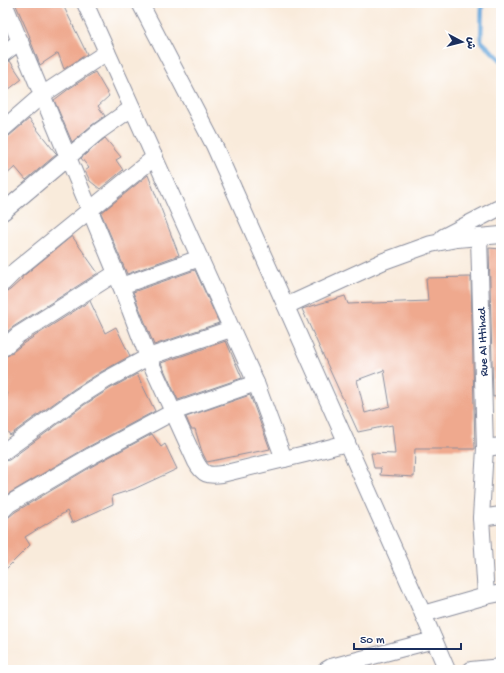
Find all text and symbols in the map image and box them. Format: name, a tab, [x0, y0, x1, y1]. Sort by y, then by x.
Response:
north arrow	[442, 22, 482, 62]
text: ش	[463, 36, 477, 50]
street label: Rue Al Ittihad	[476, 306, 492, 377]
scale bar	[354, 625, 461, 651]
text: 50 m	[360, 634, 385, 648]

